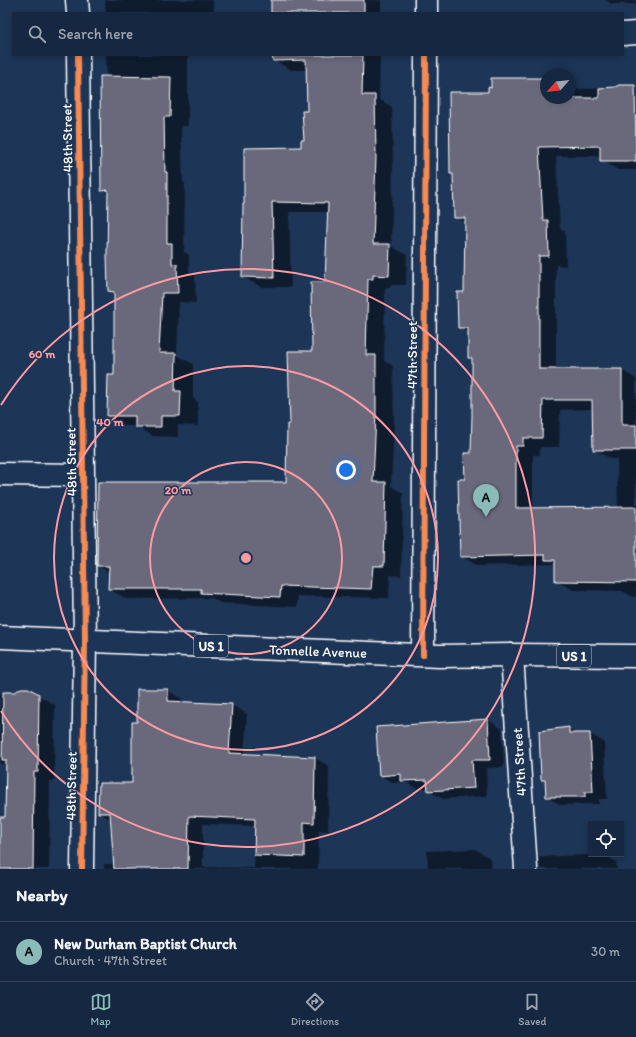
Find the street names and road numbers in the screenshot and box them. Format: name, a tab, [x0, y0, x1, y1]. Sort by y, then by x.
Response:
street label: 48th Street	[58, 103, 77, 173]
street label: 47th Street	[404, 321, 421, 389]
street label: 48th Street	[62, 427, 81, 497]
road number: US 1	[194, 635, 228, 657]
street label: Tonnelle Avenue	[269, 641, 367, 662]
road number: US 1	[557, 645, 591, 667]
street label: 47th Street	[509, 727, 530, 797]
street label: 48th Street	[62, 751, 81, 821]

